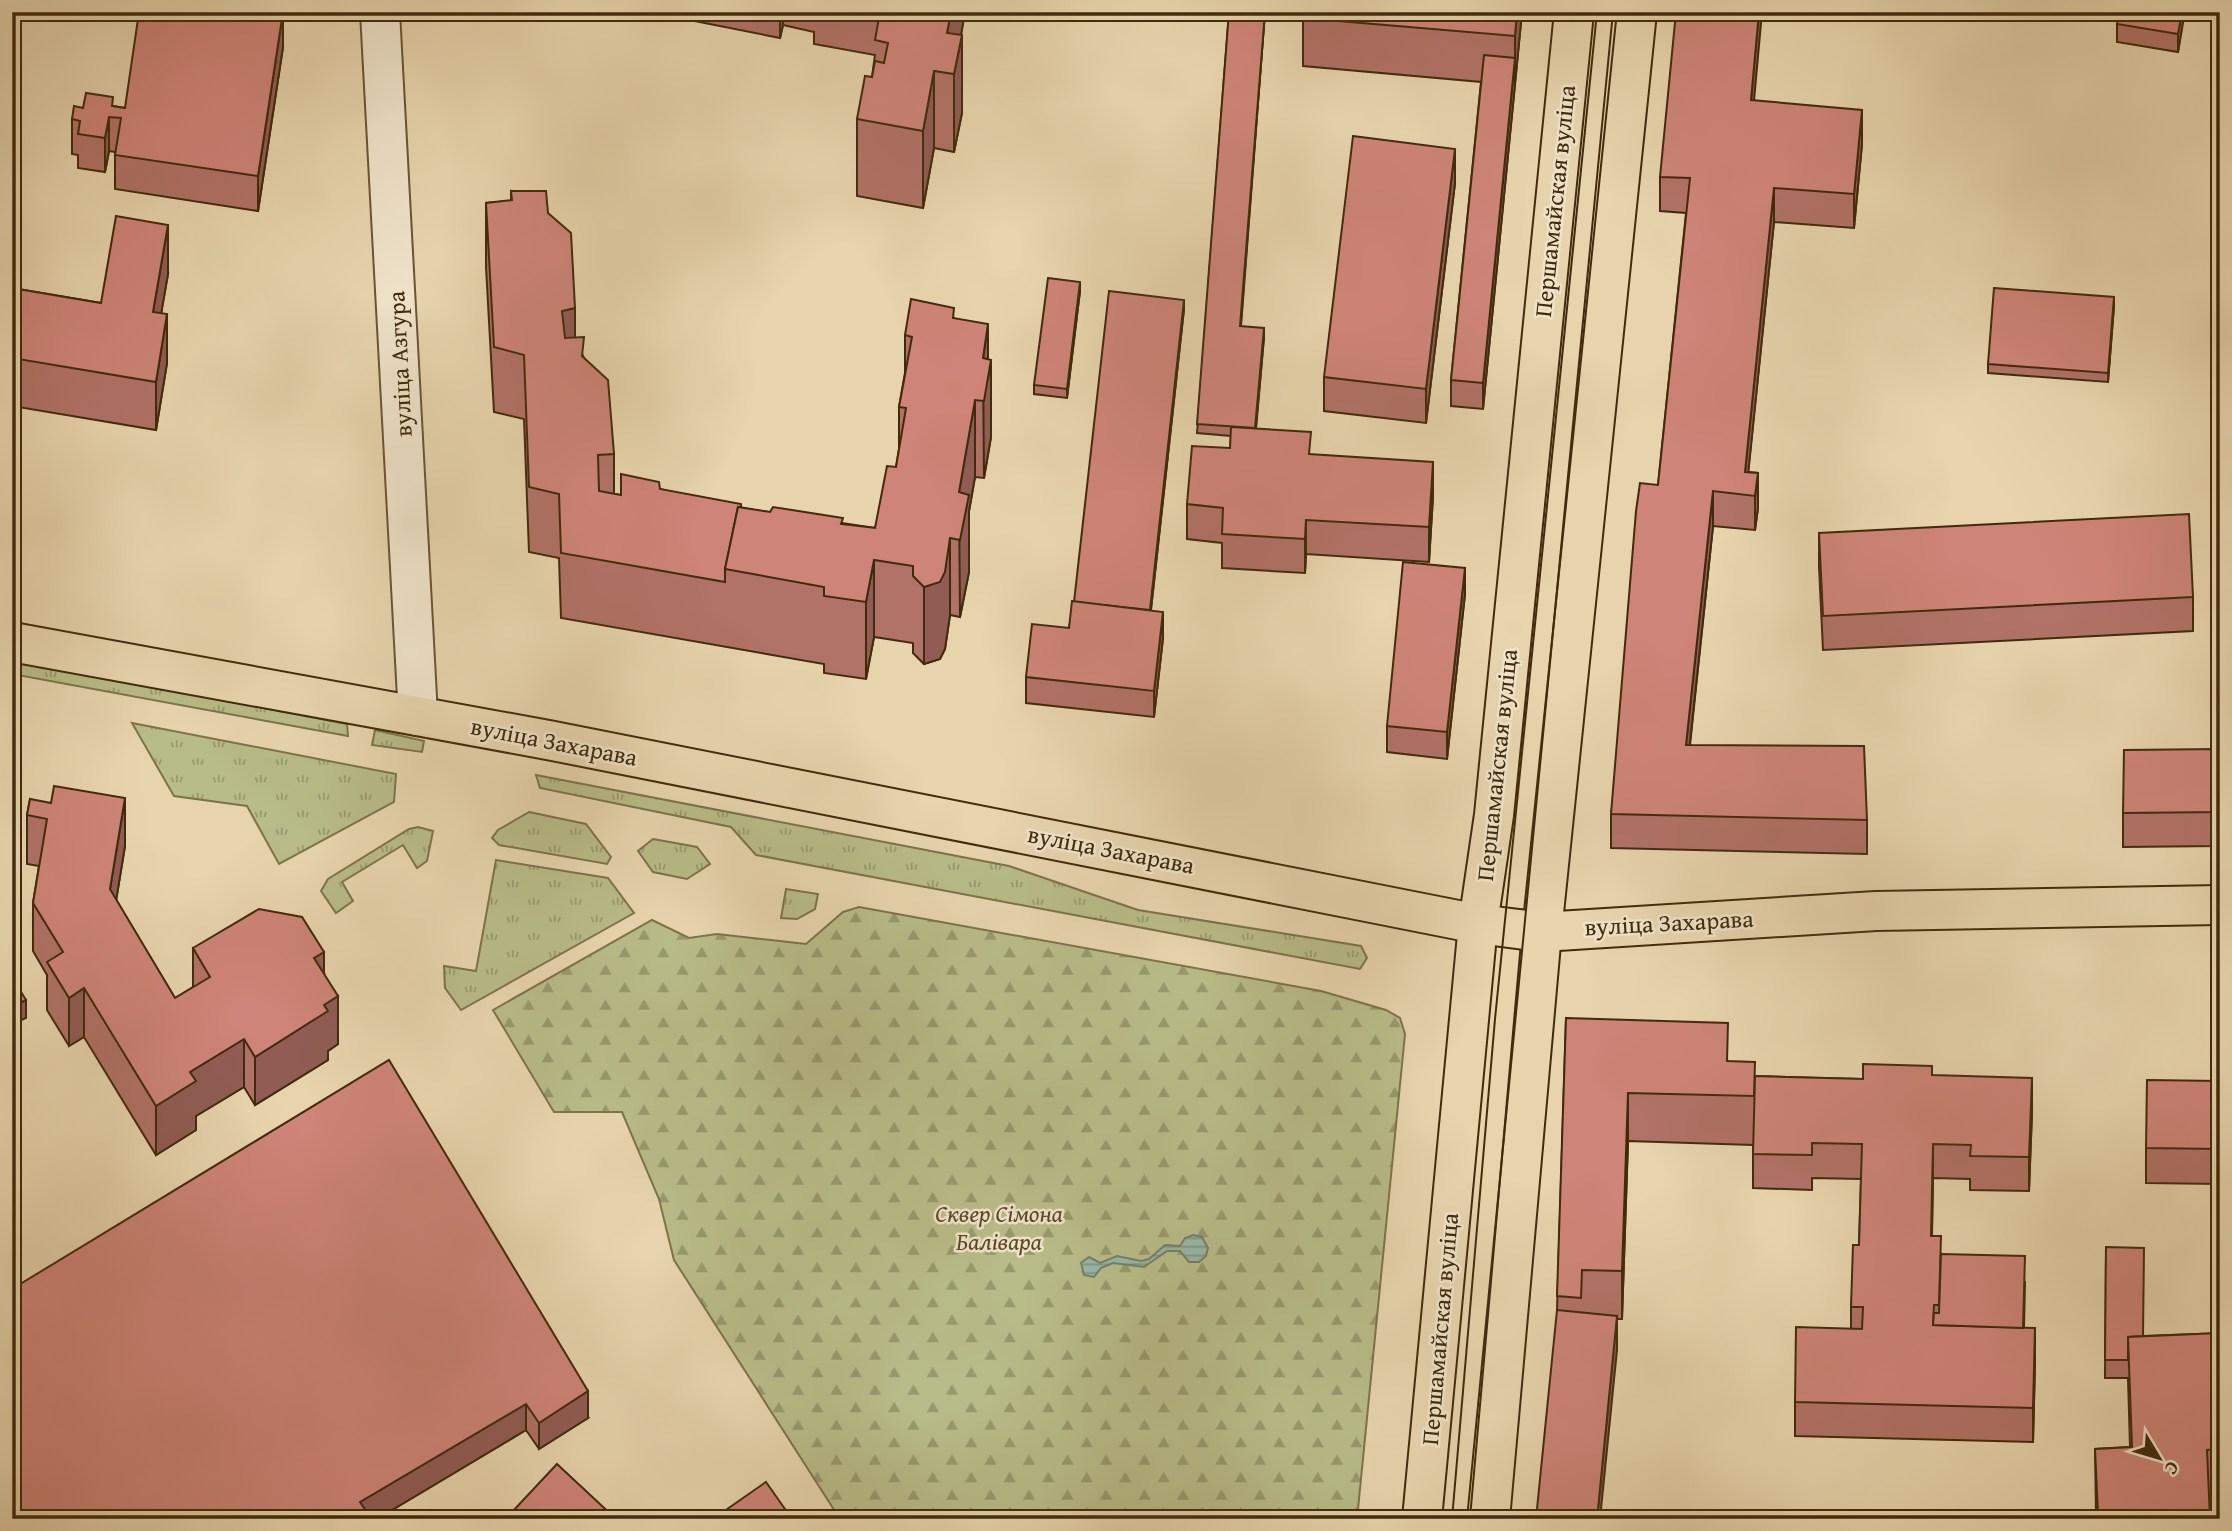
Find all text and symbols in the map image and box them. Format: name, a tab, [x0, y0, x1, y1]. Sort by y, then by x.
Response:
street label: Першамайская вуліца	[1525, 83, 1584, 319]
street label: вуліца Азгура	[378, 290, 421, 438]
street label: Першамайская вуліца	[1467, 647, 1526, 883]
street label: вуліца Захарава	[468, 708, 641, 775]
street label: вуліца Захарава	[1025, 816, 1198, 883]
street label: вуліца Захарава	[1584, 901, 1755, 944]
park label: Сквер Сімона Балівара	[935, 1196, 1063, 1259]
street label: Першамайская вуліца	[1412, 1211, 1467, 1447]
north arrow	[2124, 1422, 2194, 1492]
text: С	[2158, 1456, 2187, 1482]

